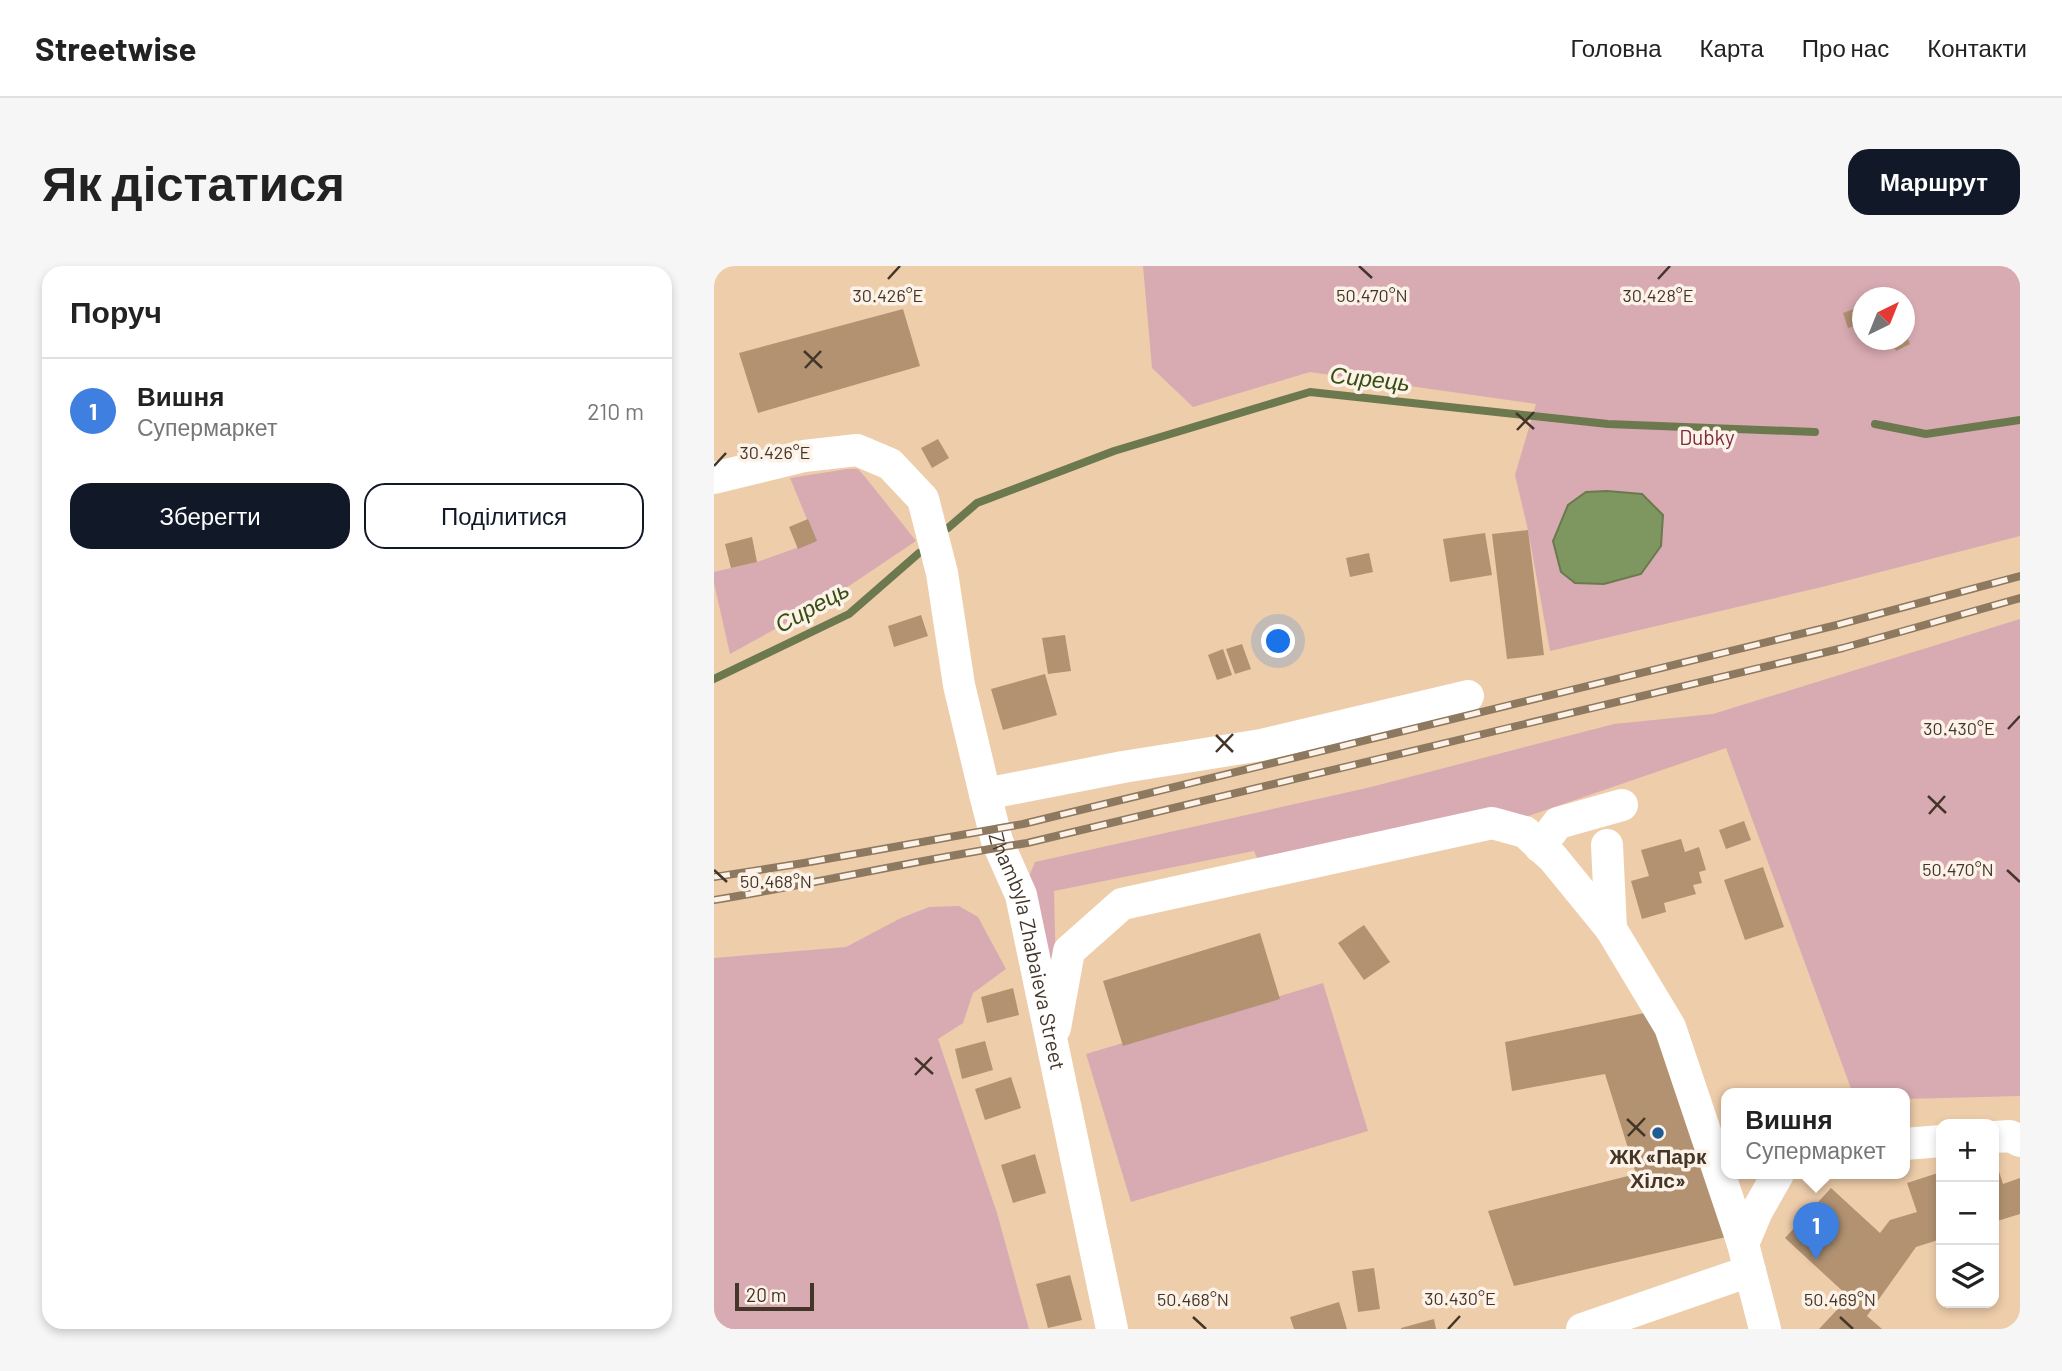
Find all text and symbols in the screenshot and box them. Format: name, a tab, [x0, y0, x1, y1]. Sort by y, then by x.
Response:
text: Streetwise	[35, 28, 196, 68]
text: Головна	[1570, 33, 1662, 62]
text: Карта	[1700, 33, 1764, 62]
text: Про нас	[1802, 33, 1889, 62]
text: Контакти	[1927, 33, 2027, 62]
button: Маршрут	[1848, 149, 2020, 215]
text: Як дістатися	[42, 152, 345, 211]
text: 30.426°E	[852, 284, 924, 306]
text: 50.470°N	[1336, 284, 1408, 306]
text: 30.428°E	[1622, 284, 1694, 306]
north arrow	[1852, 287, 1915, 350]
text: Поруч	[70, 293, 162, 329]
water label: Сирець	[1329, 360, 1411, 396]
text: Вишня	[137, 380, 224, 411]
text: 1	[89, 397, 97, 425]
text: 210 m	[587, 397, 644, 425]
text: Супермаркет	[137, 413, 277, 441]
park label: Dubky	[1679, 424, 1735, 449]
text: 30.426°E	[739, 441, 811, 463]
button: Зберегти	[70, 483, 350, 549]
button: Поділитися	[364, 483, 644, 549]
water label: Сирець	[770, 574, 853, 638]
your location	[1261, 624, 1295, 658]
text: 30.430°E	[1923, 717, 1995, 739]
street label: Zhambyla Zhabaieva Street	[984, 830, 1071, 1072]
text: 50.470°N	[1922, 858, 1994, 880]
text: 50.468°N	[740, 870, 812, 892]
popup	[1721, 1088, 1910, 1179]
text: Вишня	[1745, 1103, 1833, 1134]
map controls	[1936, 1119, 1999, 1308]
button: +	[1936, 1119, 1999, 1182]
marker: ЖК «Парк Хілс»	[1650, 1125, 1666, 1141]
text: Супермаркет	[1745, 1136, 1886, 1164]
place label: ЖК «Парк Хілс»	[1609, 1143, 1707, 1192]
button: −	[1936, 1182, 1999, 1245]
pin: 1	[1793, 1202, 1839, 1260]
button: layers	[1936, 1245, 1999, 1308]
scale bar	[735, 1280, 814, 1312]
text: 20 m	[746, 1283, 786, 1306]
text: 30.430°E	[1424, 1287, 1496, 1309]
text: 50.468°N	[1157, 1288, 1229, 1310]
text: 50.469°N	[1804, 1288, 1876, 1310]

